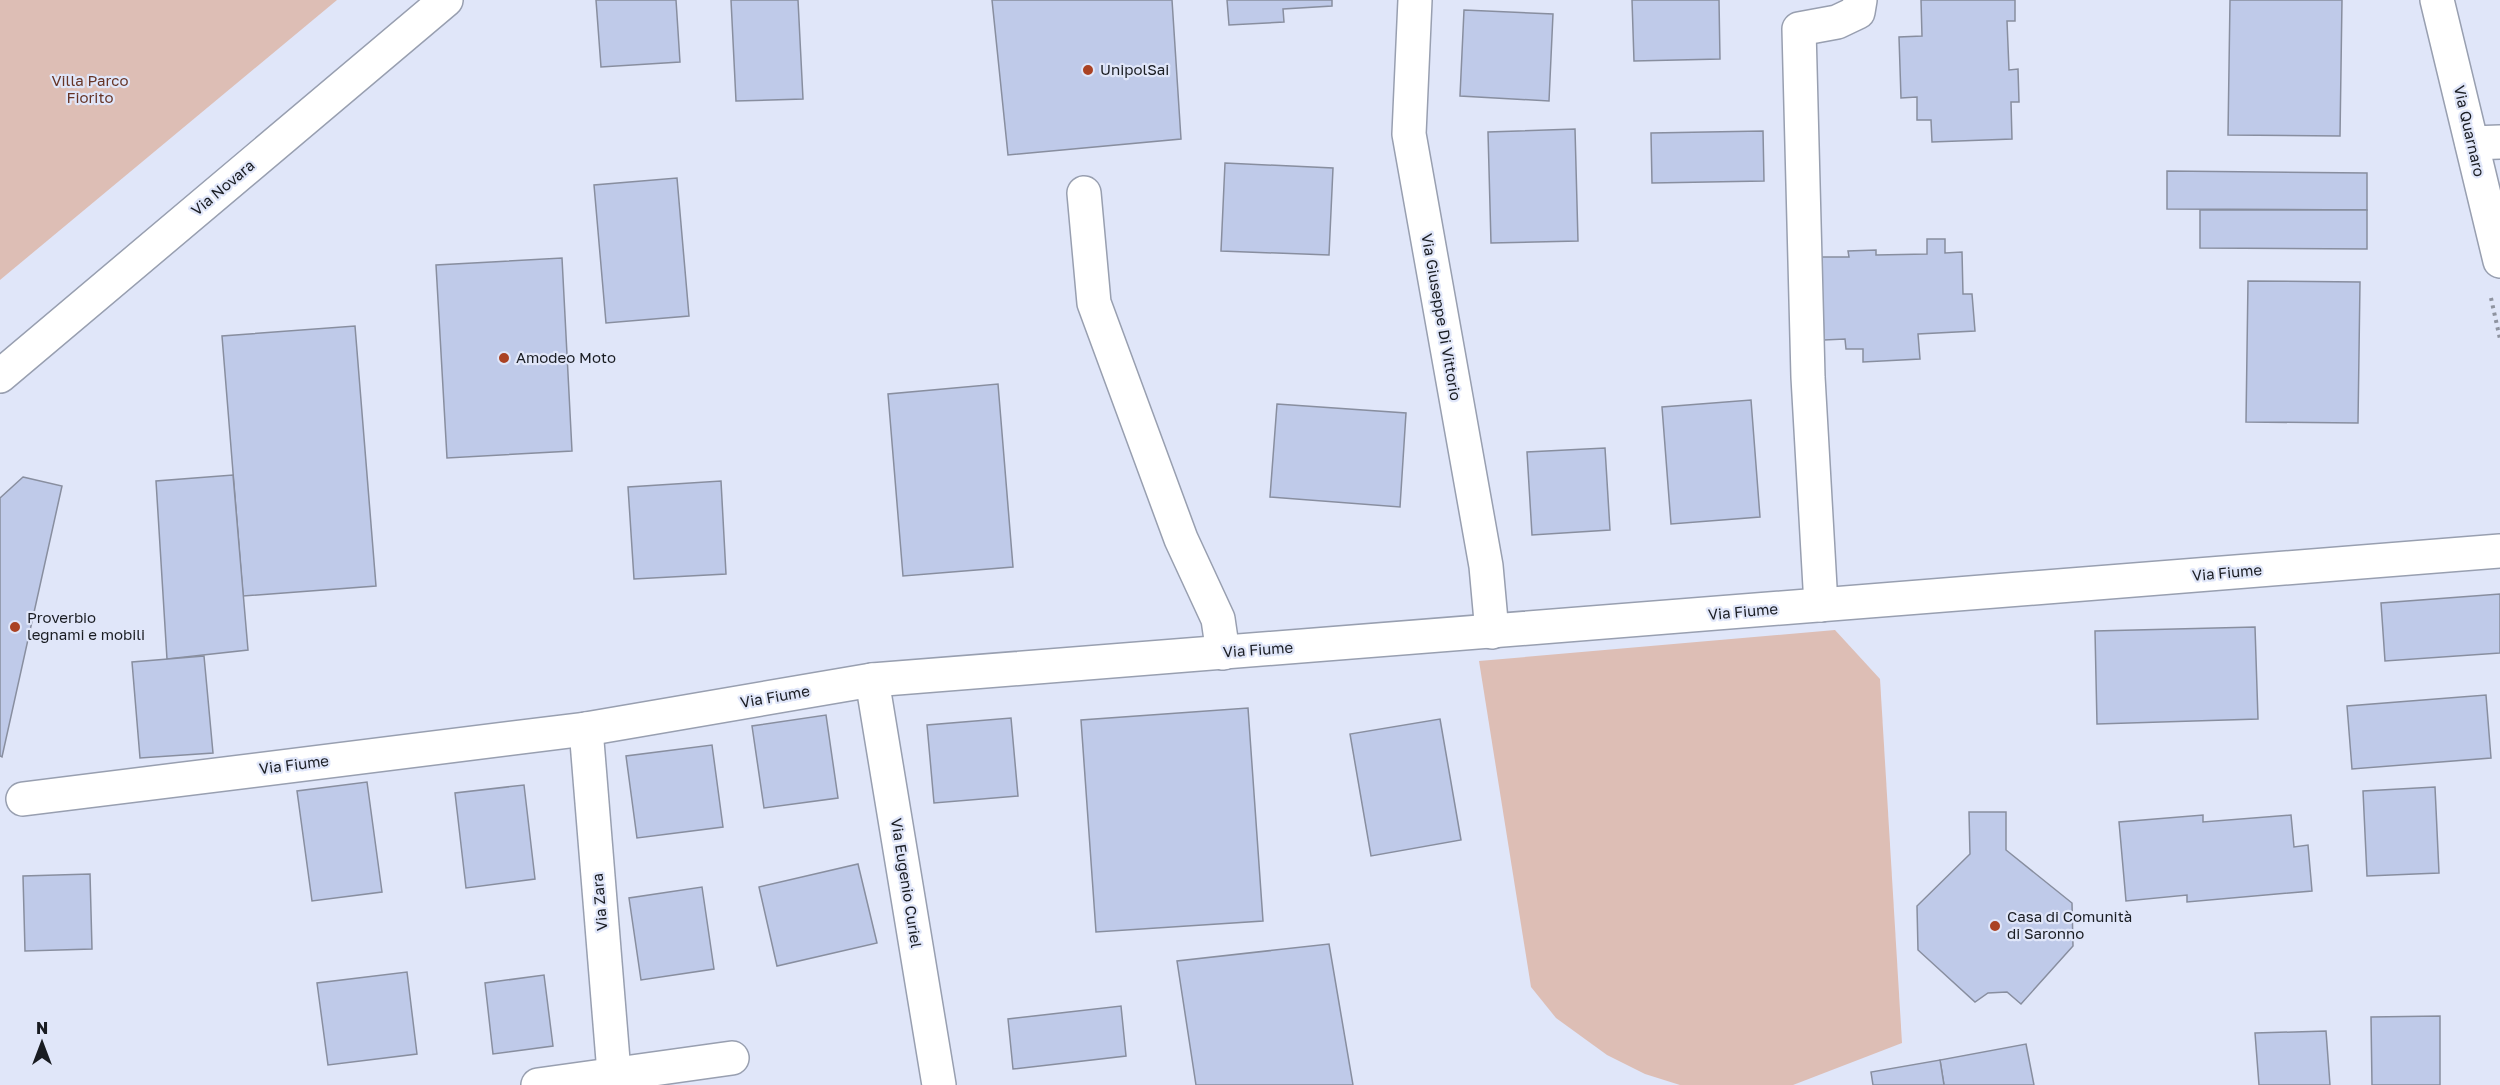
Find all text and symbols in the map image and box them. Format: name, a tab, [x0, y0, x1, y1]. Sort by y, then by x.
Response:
place label: UnipolSai	[1100, 60, 1169, 78]
marker: UnipolSai	[1081, 63, 1095, 77]
park label: Villa Parco Fiorito	[52, 71, 128, 106]
street label: Via Quarnaro	[2451, 83, 2489, 178]
street label: Via Novara	[187, 156, 258, 219]
street label: Via Giuseppe Di Vittorio	[1418, 232, 1466, 402]
place label: Amodeo Moto	[516, 348, 616, 366]
marker: Amodeo Moto	[497, 351, 511, 365]
street label: Via Fiume	[2191, 560, 2263, 584]
street label: Via Fiume	[1707, 599, 1779, 623]
place label: Proverbio legnami e mobili	[27, 608, 145, 643]
marker: Proverbio legnami e mobili	[8, 620, 22, 634]
street label: Via Fiume	[1222, 638, 1294, 660]
street label: Via Fiume	[739, 681, 811, 711]
street label: Via Fiume	[258, 751, 330, 777]
street label: Via Eugenio Curiel	[888, 817, 926, 949]
street label: Via Zara	[588, 872, 610, 932]
place label: Casa di Comunità di Saronno	[2007, 907, 2132, 942]
marker: Casa di Comunità di Saronno	[1988, 919, 2002, 933]
north arrow	[12, 1013, 72, 1073]
text: N	[36, 1018, 48, 1038]

